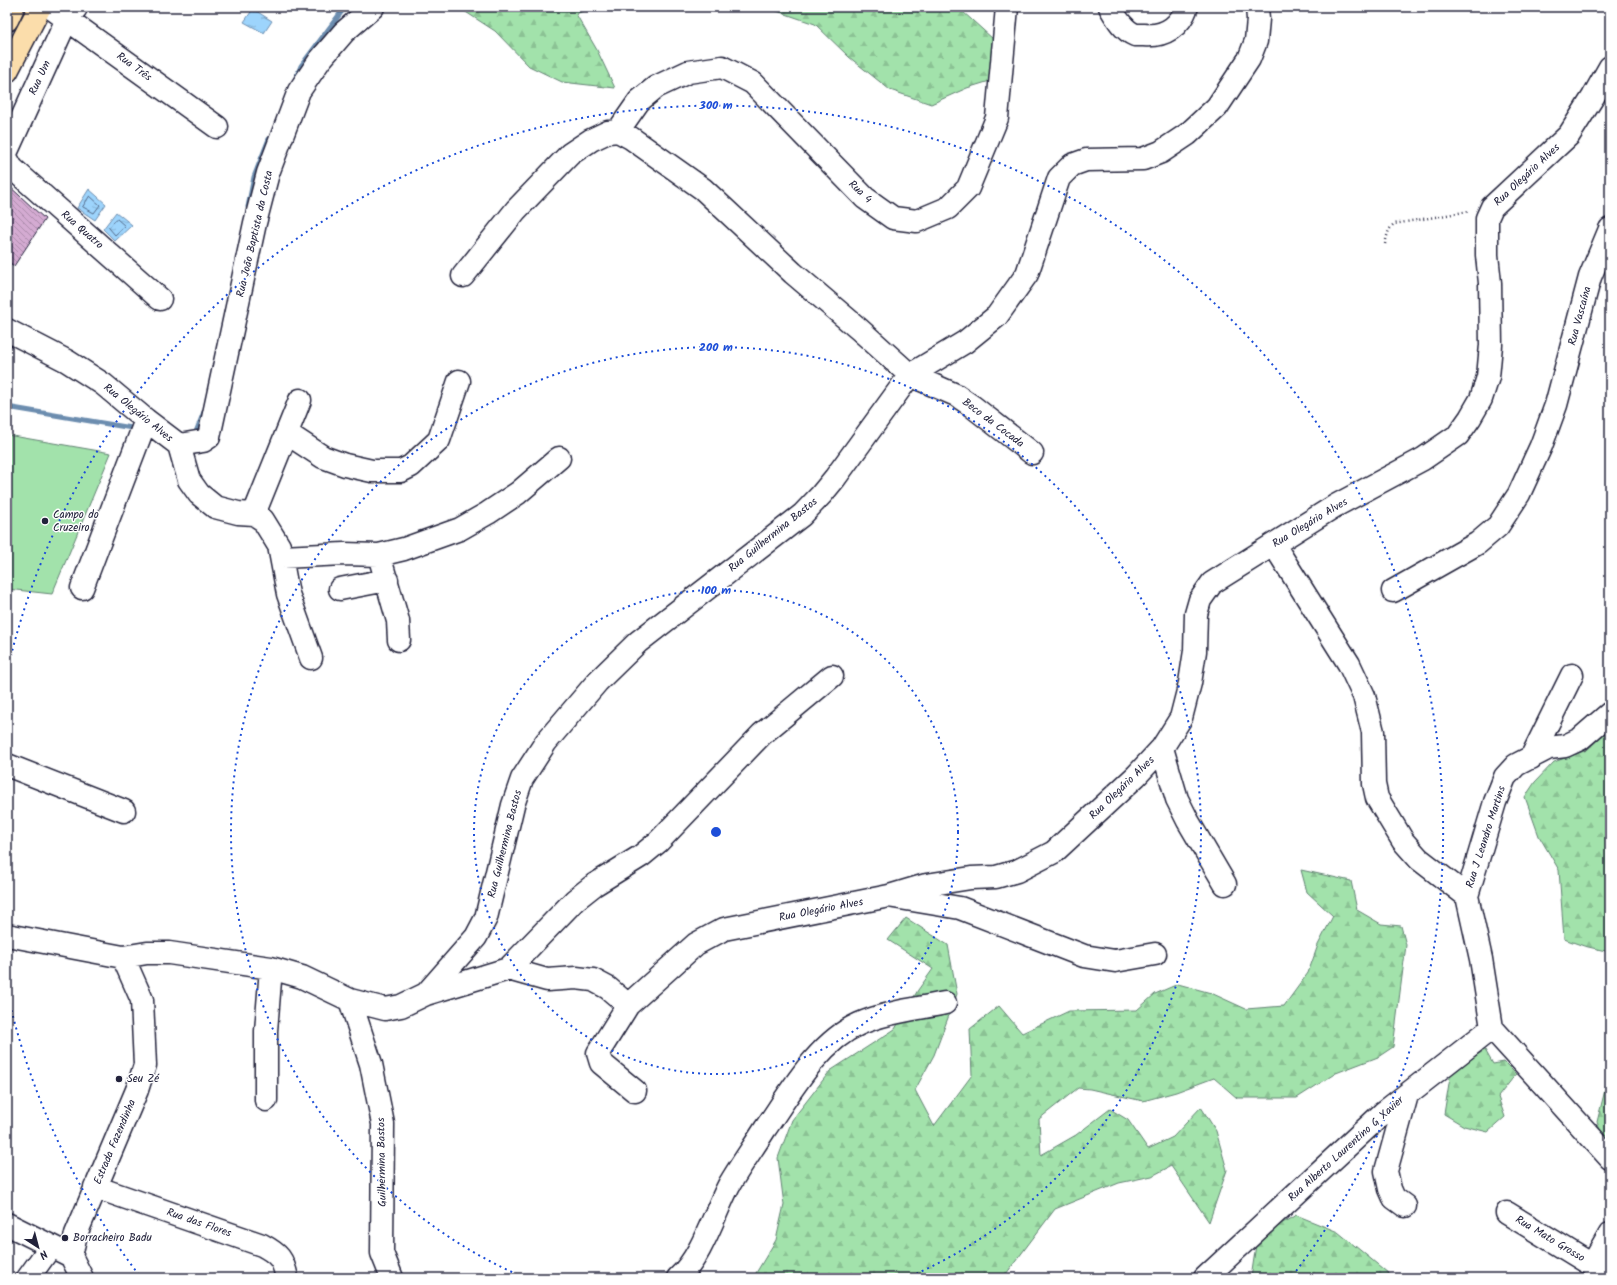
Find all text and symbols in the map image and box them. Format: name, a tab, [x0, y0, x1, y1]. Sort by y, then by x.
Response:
street label: Rua Três	[112, 48, 156, 86]
street label: Rua Um	[24, 57, 56, 98]
text: 300 m	[698, 96, 733, 115]
street label: Rua Olegário Alves	[1490, 139, 1565, 211]
street label: Rua João Baptista da Costa	[232, 169, 278, 299]
street label: Rua 4	[844, 176, 876, 208]
street label: Rua Quatro	[57, 206, 107, 254]
street label: Rua Vascaína	[1563, 284, 1597, 348]
text: 200 m	[699, 338, 733, 357]
street label: Rua Olegário Alves	[99, 379, 177, 447]
street label: Beco da Cocada	[958, 394, 1028, 452]
street label: Rua Guilhermina Bastos	[724, 493, 822, 577]
street label: Rua Olegário Alves	[1269, 493, 1352, 553]
place label: Campo do Cruzeiro	[53, 506, 99, 537]
marker: Campo do Cruzeiro	[40, 516, 50, 526]
text: 100 m	[701, 581, 731, 600]
street label: Rua Olegário Alves	[1085, 752, 1159, 824]
street label: Rua J Leandro Martins	[1461, 783, 1511, 890]
street label: Rua Guilhermina Bastos	[483, 788, 527, 900]
centre of rings	[709, 825, 723, 839]
street label: Rua Olegário Alves	[777, 893, 865, 927]
place label: Seu Zé	[127, 1070, 160, 1088]
marker: Seu Zé	[114, 1074, 124, 1084]
street label: Rua Alberto Laurentino G Xavier	[1284, 1091, 1409, 1206]
street label: Estrada Fazendinha	[89, 1097, 141, 1187]
street label: Guilhermina Bastos	[372, 1117, 392, 1207]
street label: Rua das Flores	[164, 1203, 234, 1243]
street label: Rua Mato Grosso	[1512, 1211, 1588, 1267]
north arrow	[18, 1227, 58, 1267]
place label: Borracheiro Badu	[73, 1229, 152, 1247]
marker: Borracheiro Badu	[60, 1233, 70, 1243]
text: N	[35, 1245, 51, 1264]

